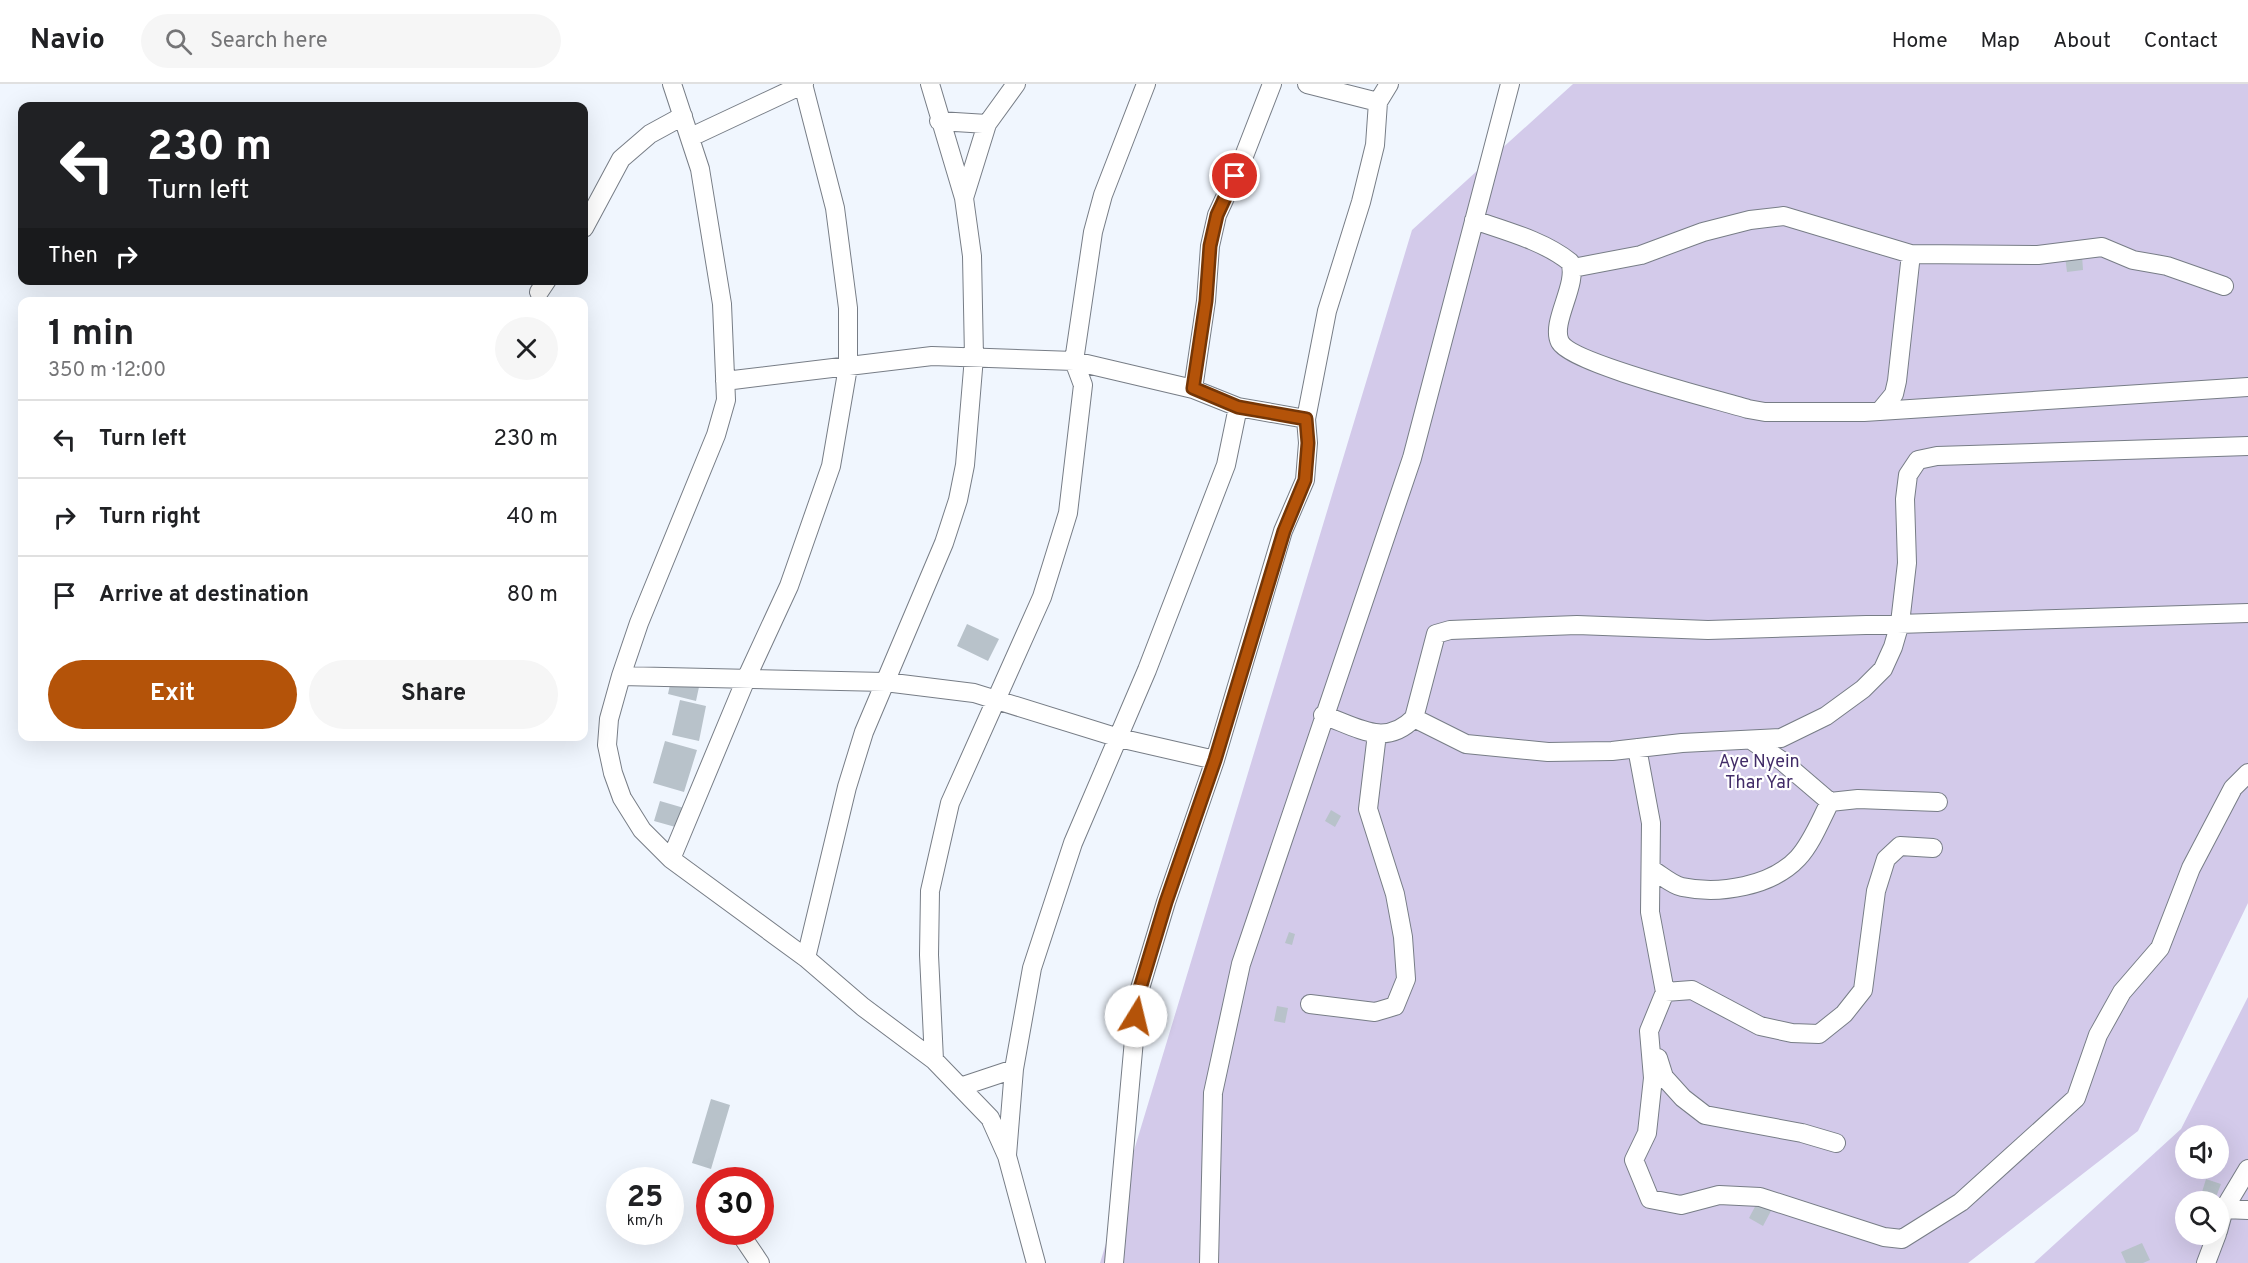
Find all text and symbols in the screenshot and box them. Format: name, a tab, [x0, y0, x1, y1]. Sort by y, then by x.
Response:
search box	[141, 14, 561, 68]
text: Navio	[30, 23, 105, 59]
icon: search	[162, 25, 195, 58]
text: Search here	[210, 28, 327, 55]
text: Home	[1892, 28, 1948, 55]
text: Map	[1981, 28, 2020, 55]
text: About	[2053, 28, 2111, 55]
text: Contact	[2144, 28, 2218, 55]
text: 230 m	[147, 122, 272, 175]
icon: left	[48, 126, 126, 204]
pin	[1209, 150, 1260, 201]
icon: arrive	[1218, 159, 1251, 192]
text: Turn left	[147, 174, 249, 208]
icon: right	[110, 240, 143, 273]
text: Then	[48, 243, 98, 270]
text: 1 min	[48, 312, 134, 358]
button: close	[495, 317, 558, 380]
text: 350 m · 12:00	[48, 358, 166, 384]
icon: left	[48, 423, 81, 456]
text: Turn left	[99, 426, 187, 453]
text: 230 m	[494, 426, 558, 453]
icon: right	[48, 501, 81, 534]
text: Turn right	[99, 504, 201, 531]
text: 40 m	[506, 504, 558, 531]
icon: arrive	[48, 579, 81, 612]
text: Arrive at destination	[99, 582, 309, 609]
text: 80 m	[507, 582, 558, 609]
button: Exit	[48, 660, 297, 729]
button: Share	[309, 660, 558, 729]
park label: Aye Nyein Thar Yar	[1718, 751, 1800, 795]
position arrow	[1104, 984, 1168, 1048]
map controls	[2175, 1125, 2229, 1245]
button: sound	[2175, 1125, 2229, 1179]
speed limit sign: 30	[696, 1167, 774, 1245]
text: 25	[627, 1180, 663, 1217]
button: search	[2175, 1191, 2229, 1245]
text: km/h	[627, 1212, 663, 1231]

